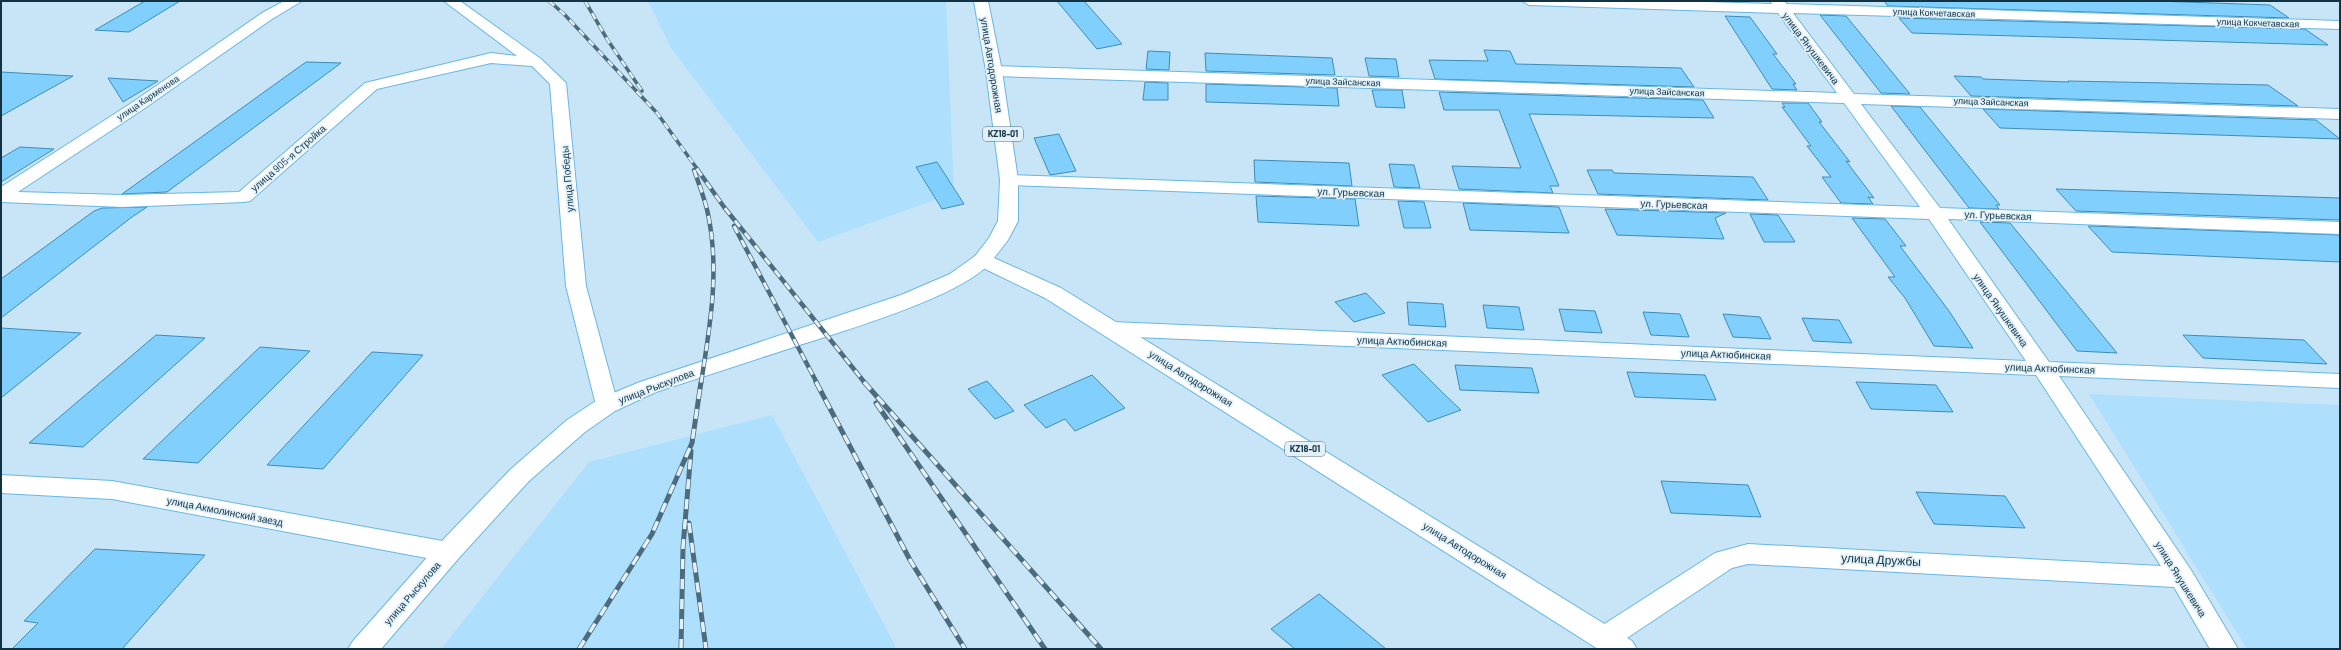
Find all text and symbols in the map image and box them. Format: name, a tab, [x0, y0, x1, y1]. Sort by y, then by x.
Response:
street label: улица Кокчетавская	[1893, 6, 1975, 19]
street label: улица Янушкевича	[1780, 10, 1842, 87]
street label: улица Автодорожная	[979, 16, 1005, 114]
street label: улица Кокчетавская	[2217, 16, 2299, 29]
street label: улица Карменова	[115, 73, 181, 122]
street label: улица Зайсанская	[1305, 75, 1381, 88]
street label: улица Зайсанская	[1629, 85, 1705, 98]
street label: улица Зайсанская	[1953, 95, 2029, 108]
street label: улица 905-я Стройка	[248, 122, 328, 194]
road number: KZ18-01	[983, 127, 1023, 141]
street label: улица Победы	[558, 145, 576, 213]
street label: ул. Гурьевская	[1317, 185, 1385, 199]
street label: ул. Гурьевская	[1640, 197, 1708, 211]
street label: ул. Гурьевская	[1964, 208, 2032, 222]
street label: улица Янушкевича	[1971, 271, 2031, 349]
street label: улица Актюбинская	[1357, 333, 1447, 349]
street label: улица Актюбинская	[1681, 346, 1771, 362]
street label: улица Автодорожная	[1147, 347, 1235, 409]
street label: улица Актюбинская	[2005, 360, 2095, 376]
street label: улица Рыскулова	[617, 366, 696, 406]
road number: KZ18-01	[1285, 442, 1325, 456]
street label: улица Акмолинский заезд	[166, 494, 284, 528]
street label: улица Автодорожная	[1421, 519, 1509, 581]
street label: улица Янушкевича	[2153, 539, 2209, 619]
street label: улица Дружбы	[1841, 550, 1921, 569]
street label: улица Рыскулова	[381, 559, 443, 627]

